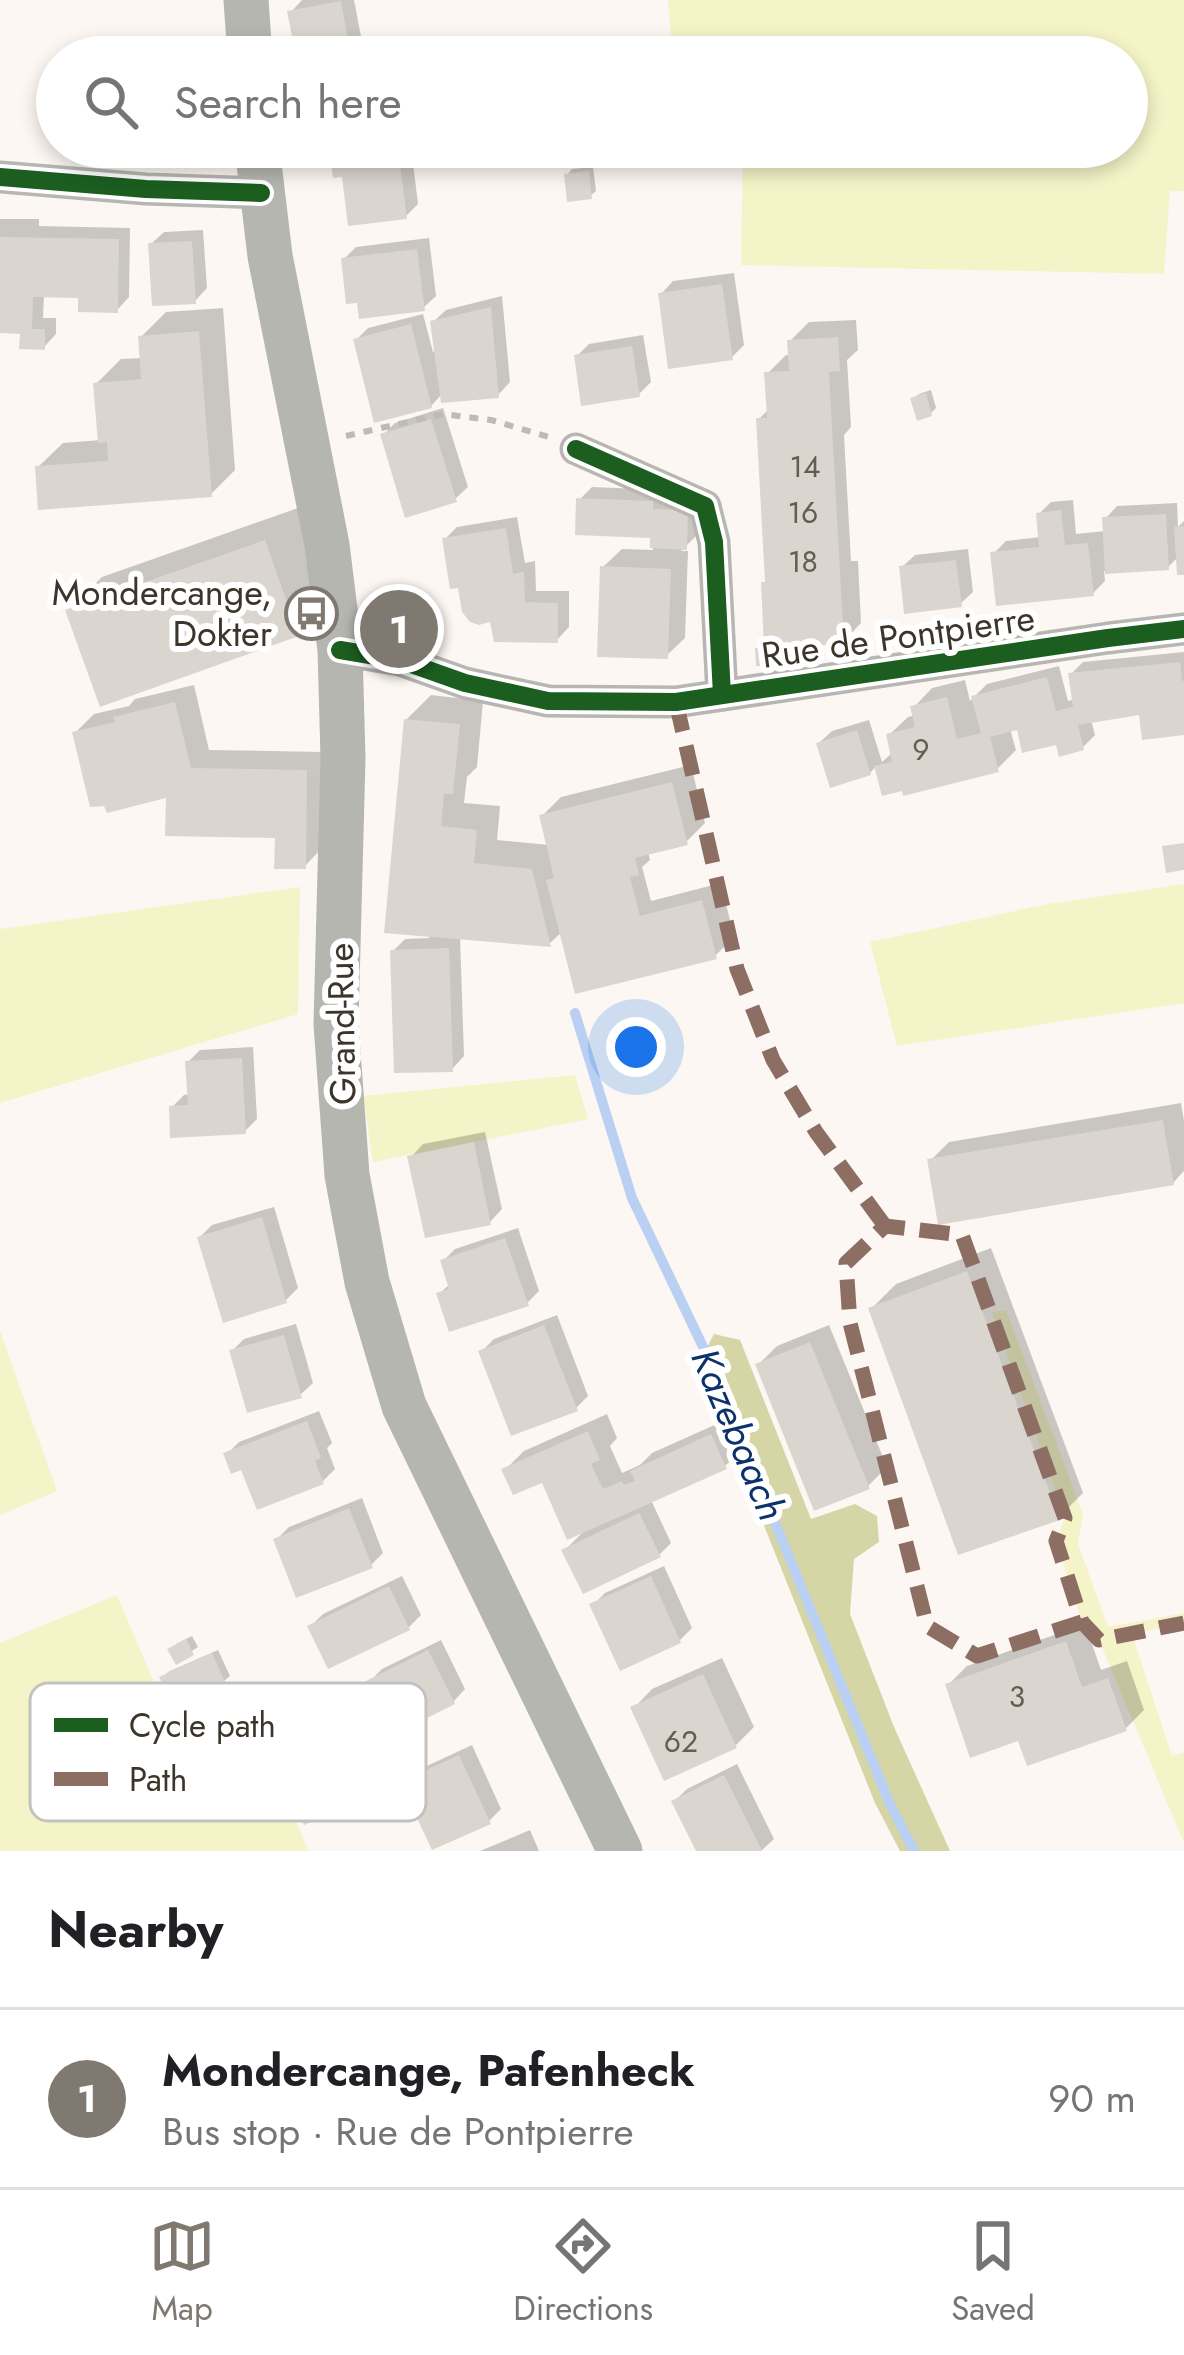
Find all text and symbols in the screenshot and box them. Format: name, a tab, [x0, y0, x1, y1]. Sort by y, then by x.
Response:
search box	[36, 36, 1148, 168]
icon: search	[78, 69, 144, 135]
text: Search here	[174, 70, 402, 135]
house number: 14	[790, 445, 821, 488]
house number: 16	[788, 491, 818, 534]
house number: 18	[788, 540, 818, 583]
place label: Mondercange, Dokter	[52, 566, 273, 659]
pin: 1	[360, 584, 438, 674]
bus stop icon: Mondercange, Dokter	[283, 585, 339, 641]
street label: Rue de Pontpierre	[758, 591, 1038, 681]
house number: 9	[912, 728, 930, 771]
street label: Grand-Rue	[314, 942, 368, 1106]
your location	[606, 1017, 666, 1077]
water label: Kazebaach	[677, 1339, 800, 1529]
house number: 3	[1009, 1675, 1025, 1718]
legend	[30, 1683, 426, 1821]
text: Cycle path	[129, 1702, 276, 1749]
house number: 62	[664, 1720, 698, 1763]
text: Path	[129, 1756, 187, 1803]
text: Nearby	[48, 1892, 223, 1966]
text: Mondercange, Pafenheck	[162, 2038, 695, 2103]
text: 1	[77, 2070, 97, 2127]
text: 90 m	[1048, 2070, 1136, 2127]
text: Bus stop · Rue de Pontpierre	[162, 2103, 634, 2160]
tab: Map	[149, 2213, 215, 2332]
tab: Directions	[513, 2213, 653, 2332]
tab: Saved	[951, 2213, 1035, 2332]

